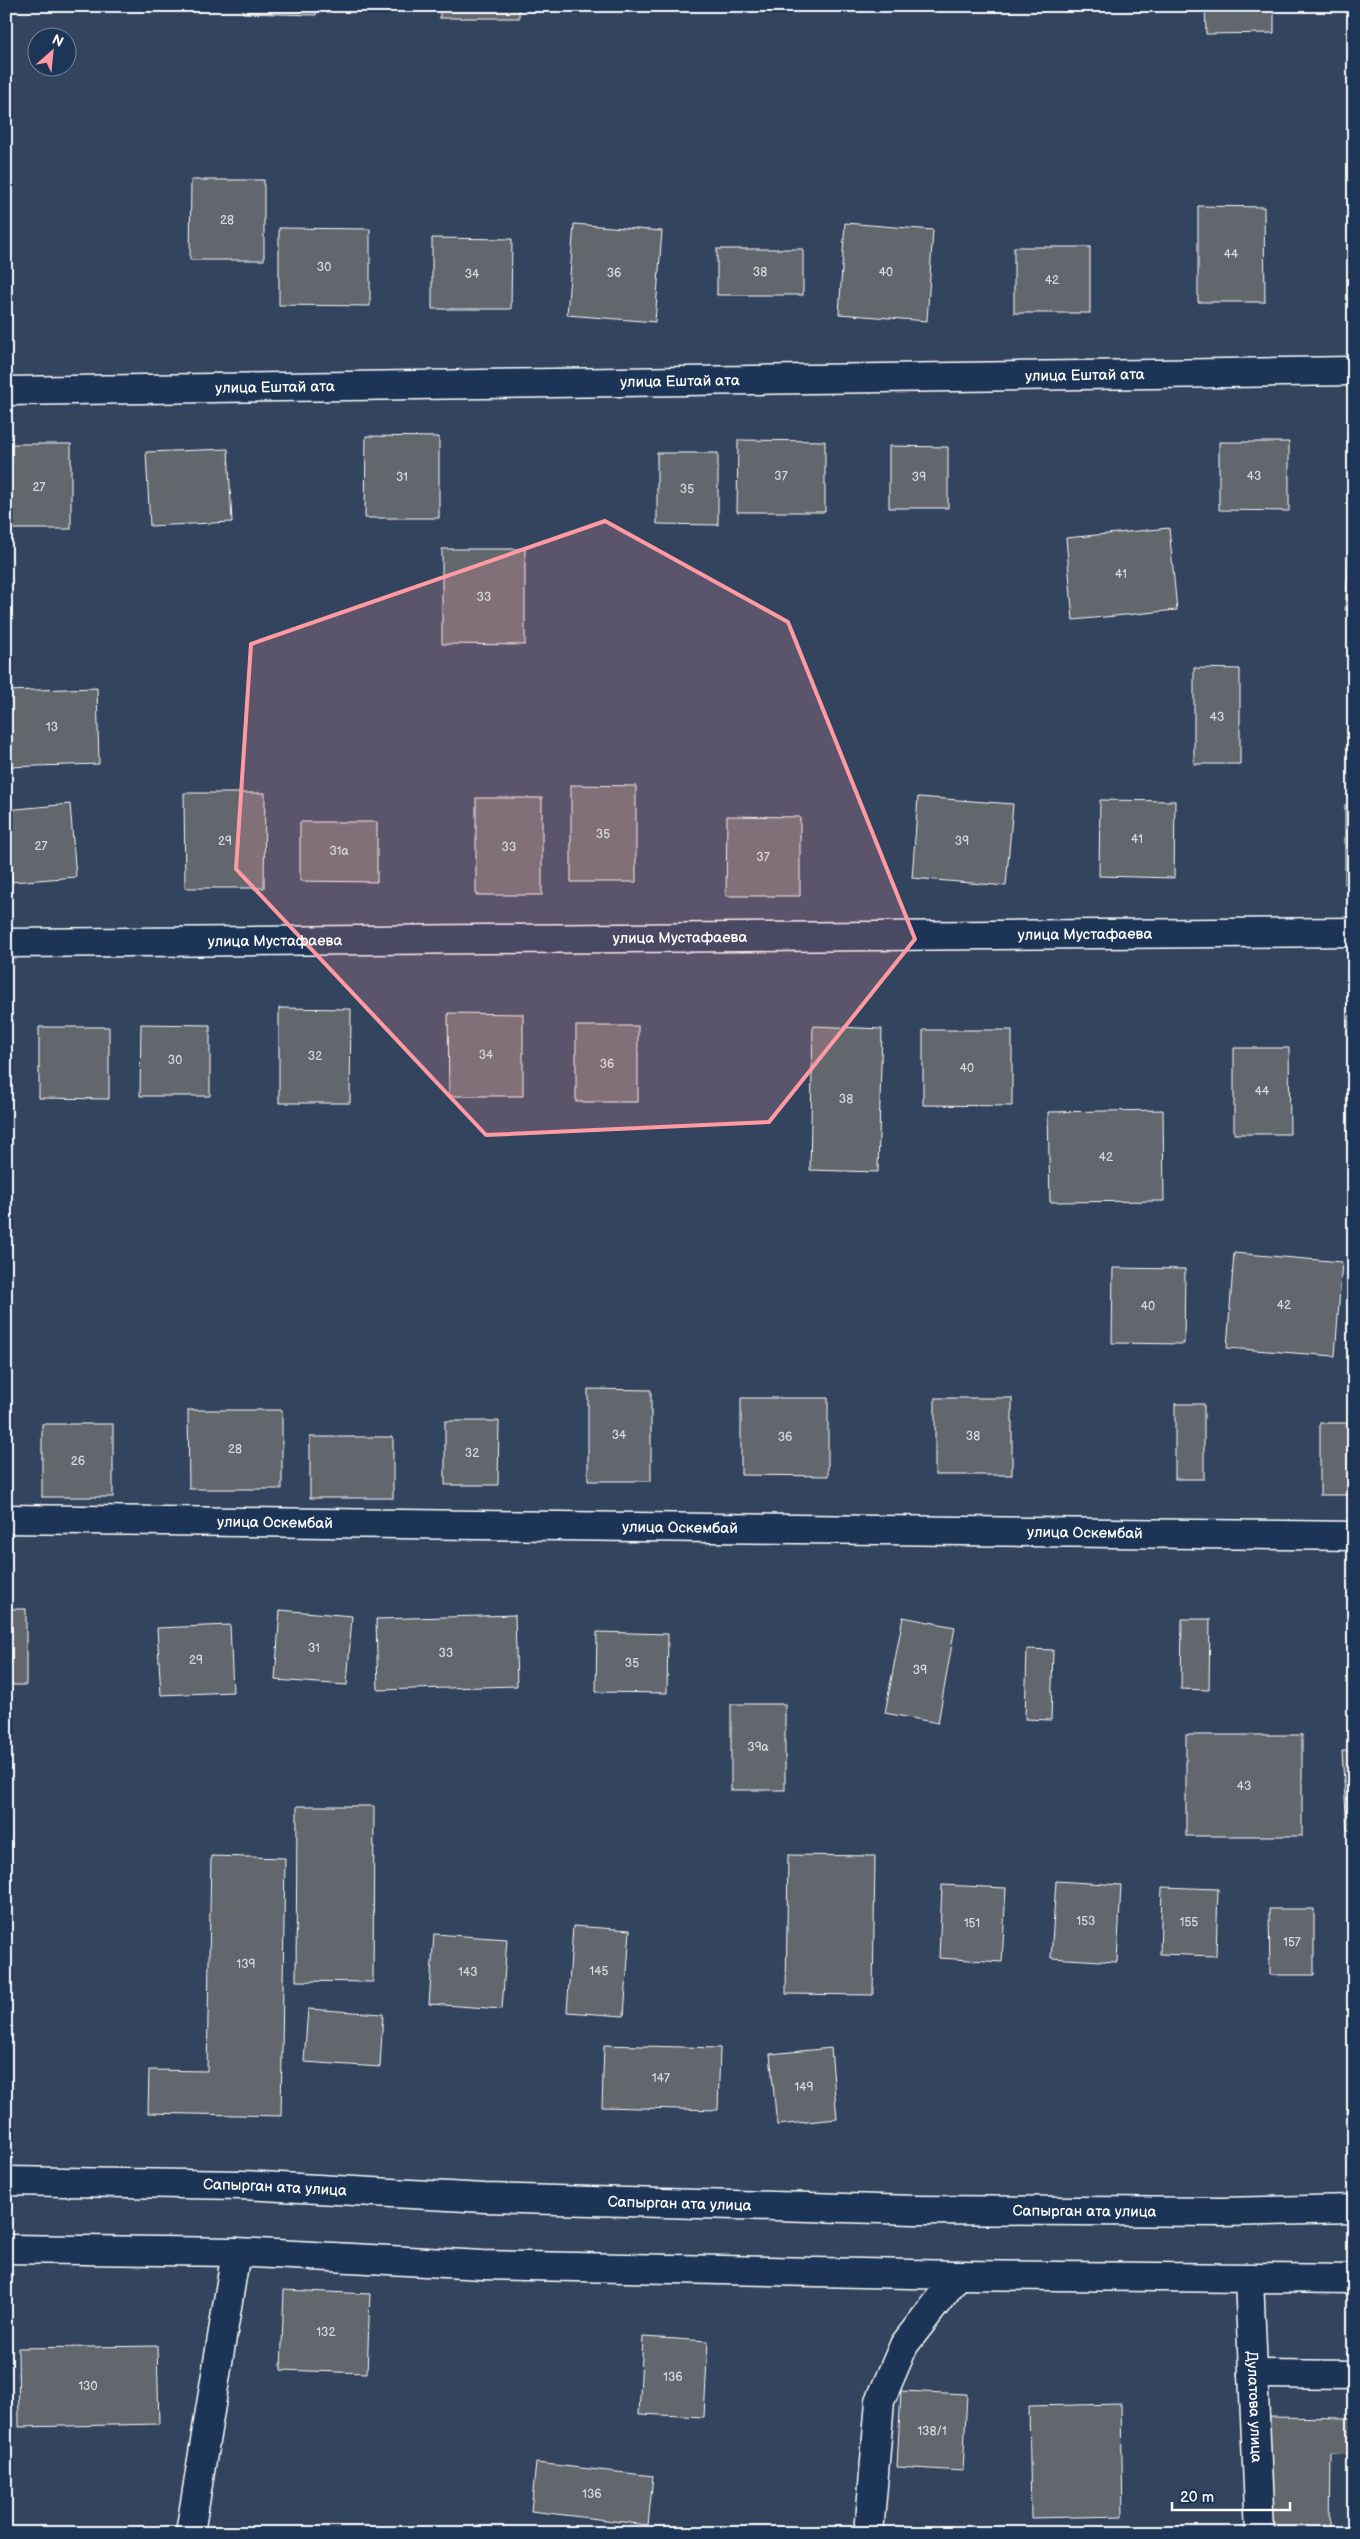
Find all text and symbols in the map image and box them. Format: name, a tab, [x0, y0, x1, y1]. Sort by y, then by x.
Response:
north arrow	[28, 28, 78, 78]
text: N	[49, 31, 66, 51]
house number: 28	[220, 213, 234, 228]
house number: 44	[1224, 247, 1239, 262]
house number: 30	[317, 260, 331, 275]
house number: 38	[753, 265, 767, 280]
house number: 40	[879, 265, 893, 280]
house number: 36	[607, 266, 621, 281]
house number: 34	[465, 267, 480, 282]
house number: 42	[1045, 273, 1059, 288]
street label: улица Ештай ата	[1025, 365, 1145, 386]
street label: улица Ештай ата	[620, 371, 740, 392]
street label: улица Ештай ата	[215, 377, 335, 398]
house number: 37	[774, 469, 788, 484]
house number: 43	[1247, 469, 1261, 484]
house number: 31	[396, 470, 408, 485]
house number: 39	[912, 470, 926, 485]
house number: 27	[33, 480, 46, 495]
house number: 35	[680, 482, 694, 497]
house number: 41	[1115, 567, 1127, 582]
house number: 33	[477, 590, 491, 605]
house number: 43	[1210, 710, 1224, 725]
house number: 13	[46, 720, 58, 735]
house number: 35	[596, 827, 610, 842]
house number: 41	[1131, 832, 1143, 847]
house number: 29	[218, 834, 232, 849]
house number: 39	[955, 834, 969, 849]
house number: 27	[35, 839, 48, 854]
house number: 33	[502, 840, 516, 855]
house number: 31а	[329, 844, 349, 859]
house number: 37	[756, 850, 770, 865]
street label: улица Мустафаева	[1018, 925, 1152, 945]
street label: улица Мустафаева	[613, 928, 747, 948]
street label: улица Мустафаева	[208, 931, 342, 951]
house number: 34	[479, 1048, 494, 1063]
house number: 32	[308, 1049, 322, 1064]
house number: 30	[168, 1053, 182, 1068]
house number: 36	[600, 1057, 614, 1072]
house number: 40	[960, 1061, 974, 1076]
house number: 44	[1255, 1084, 1270, 1099]
house number: 38	[839, 1092, 853, 1107]
house number: 42	[1099, 1150, 1113, 1165]
house number: 42	[1277, 1298, 1291, 1313]
house number: 40	[1141, 1299, 1155, 1314]
house number: 34	[612, 1428, 627, 1443]
house number: 38	[966, 1429, 980, 1444]
house number: 36	[778, 1430, 792, 1445]
house number: 28	[228, 1442, 242, 1457]
house number: 32	[465, 1446, 479, 1461]
house number: 26	[71, 1454, 85, 1469]
street label: улица Оскембай	[217, 1513, 333, 1533]
street label: улица Оскембай	[622, 1518, 738, 1538]
street label: улица Оскембай	[1027, 1523, 1143, 1543]
house number: 31	[308, 1641, 320, 1656]
house number: 33	[439, 1646, 453, 1661]
house number: 29	[189, 1653, 203, 1668]
house number: 35	[625, 1656, 639, 1671]
house number: 39	[913, 1663, 927, 1678]
house number: 39а	[747, 1740, 769, 1755]
house number: 43	[1237, 1779, 1251, 1794]
house number: 153	[1077, 1914, 1095, 1929]
house number: 155	[1180, 1915, 1198, 1930]
house number: 151	[964, 1916, 980, 1931]
house number: 157	[1283, 1935, 1301, 1950]
house number: 139	[237, 1957, 256, 1972]
house number: 145	[590, 1964, 609, 1979]
house number: 143	[458, 1965, 478, 1980]
house number: 147	[652, 2071, 670, 2086]
house number: 149	[795, 2080, 814, 2095]
street label: Сапырган ата улица	[203, 2175, 347, 2201]
street label: Сапырган ата улица	[607, 2192, 752, 2215]
street label: Сапырган ата улица	[1012, 2202, 1157, 2222]
house number: 132	[316, 2325, 336, 2340]
street label: Дулатова улица	[1242, 2351, 1266, 2463]
house number: 136	[663, 2370, 683, 2385]
house number: 130	[78, 2379, 98, 2394]
house number: 138/1	[917, 2424, 947, 2439]
scale bar	[1172, 2479, 1290, 2511]
house number: 136	[582, 2487, 602, 2502]
text: 20 m	[1180, 2488, 1214, 2507]

